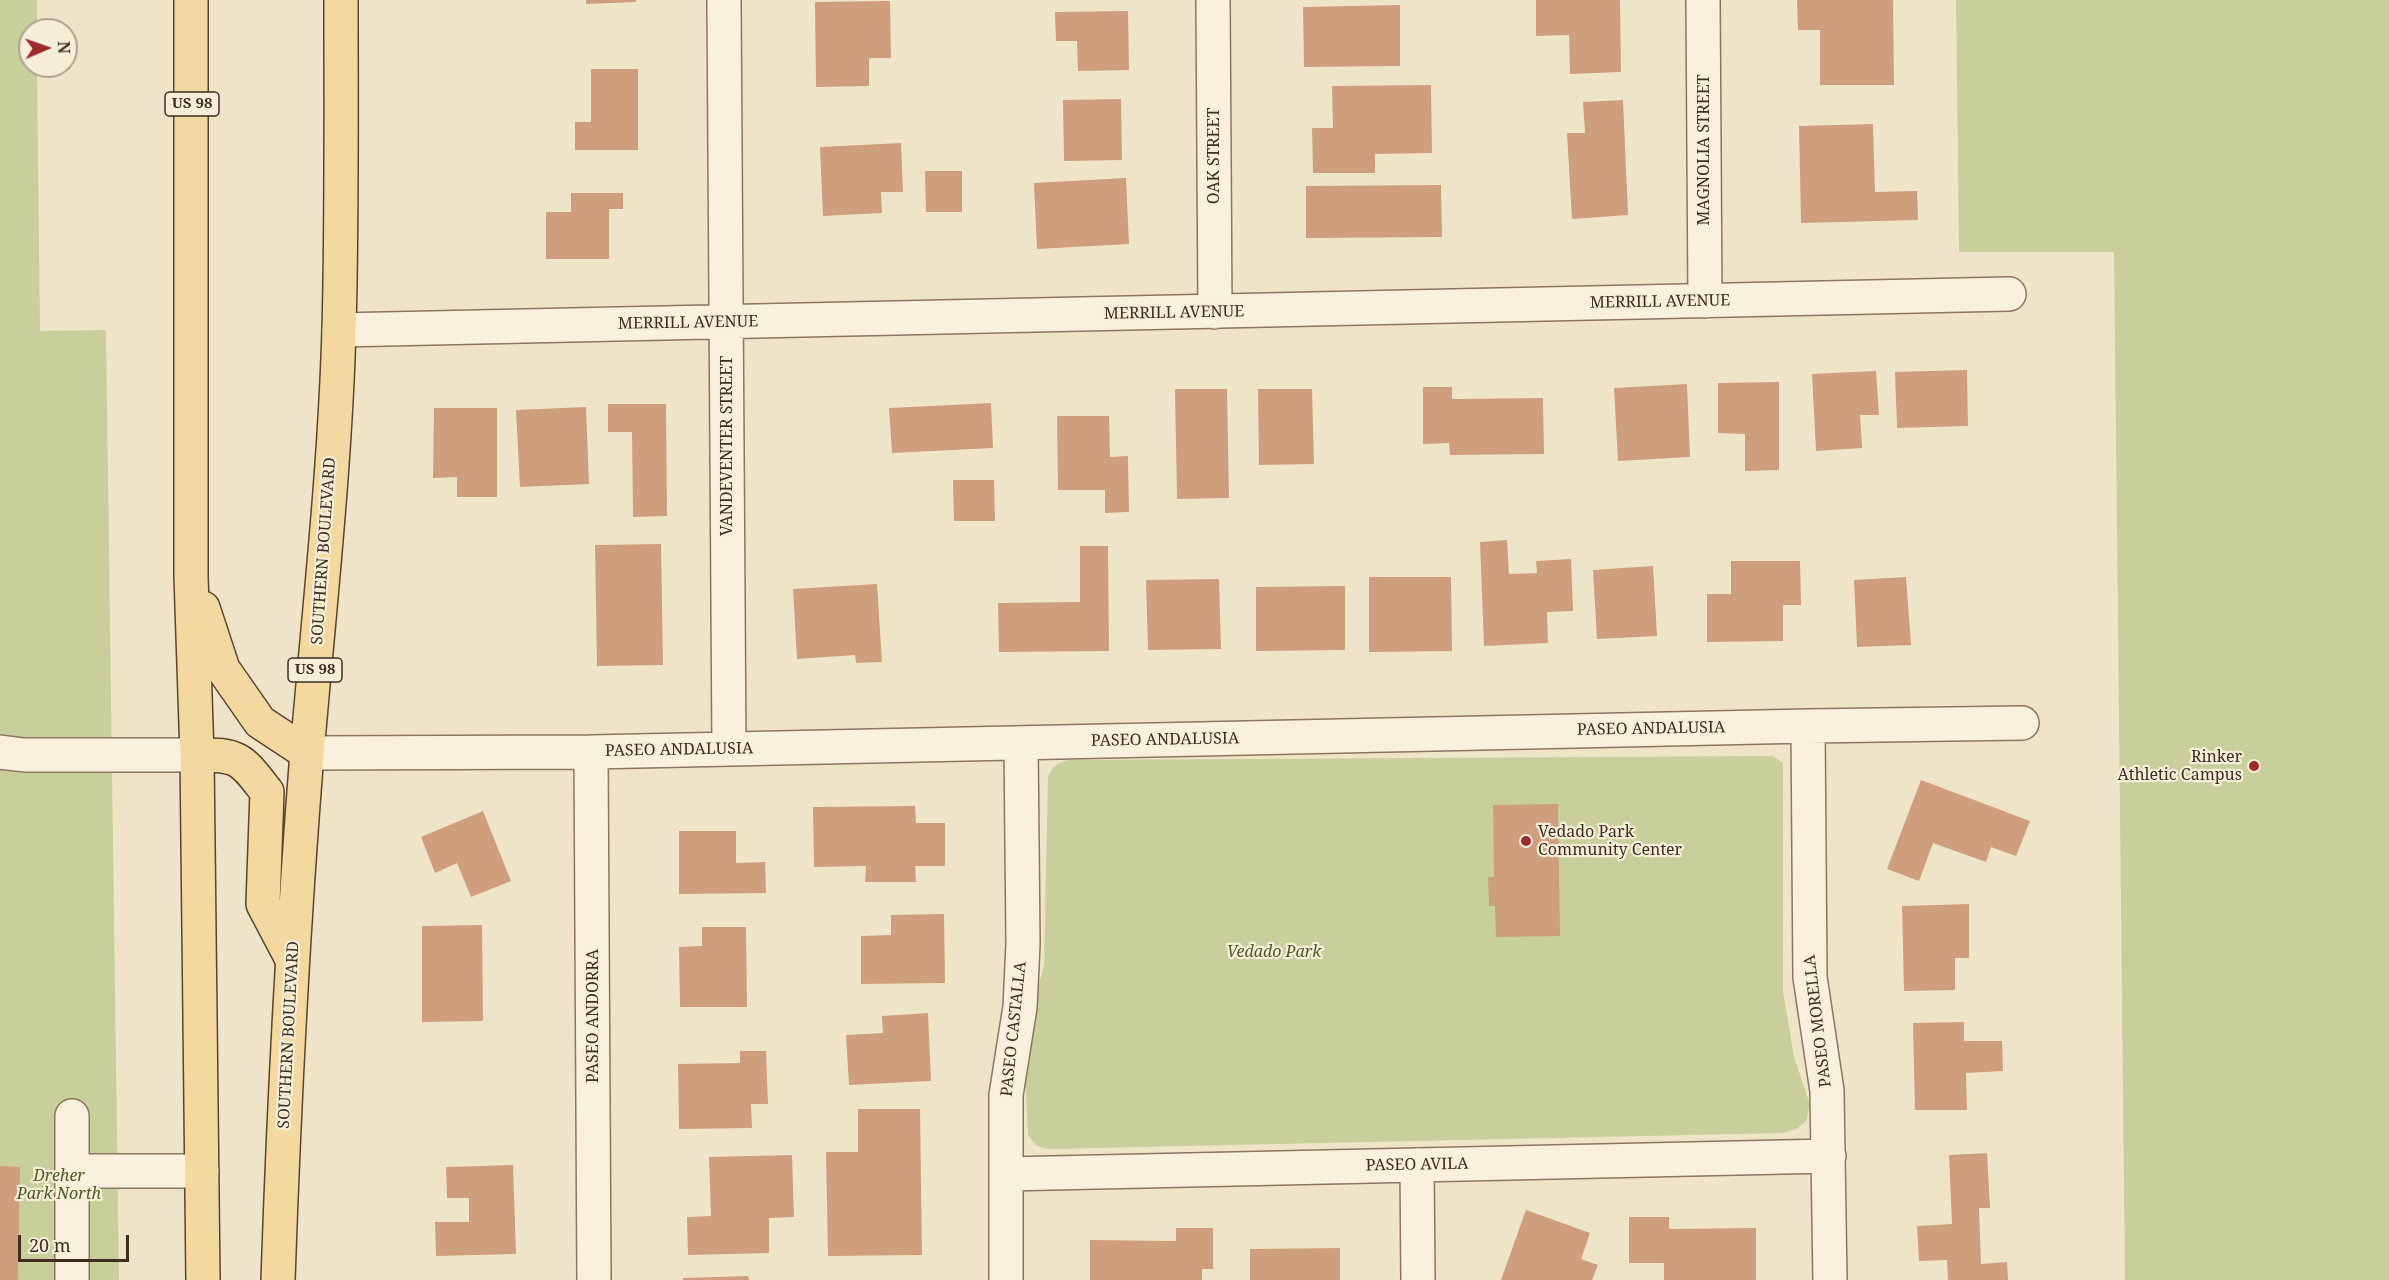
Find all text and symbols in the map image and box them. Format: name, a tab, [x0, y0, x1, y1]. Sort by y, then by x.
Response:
north arrow	[18, 18, 78, 78]
text: N	[53, 41, 75, 54]
street label: MAGNOLIA STREET	[1694, 74, 1714, 226]
road number: US 98	[165, 92, 219, 116]
street label: OAK STREET	[1204, 108, 1224, 204]
street label: MERRILL AVENUE	[1590, 291, 1730, 313]
street label: MERRILL AVENUE	[1104, 302, 1244, 324]
street label: MERRILL AVENUE	[618, 312, 758, 334]
street label: VANDEVENTER STREET	[717, 356, 737, 536]
street label: SOUTHERN BOULEVARD	[308, 457, 340, 645]
road number: US 98	[288, 658, 342, 682]
street label: PASEO ANDALUSIA	[1577, 718, 1725, 740]
street label: PASEO ANDALUSIA	[1091, 729, 1239, 751]
street label: PASEO ANDALUSIA	[605, 739, 753, 761]
place label: Rinker Athletic Campus	[2117, 747, 2242, 785]
marker: Rinker Athletic Campus	[2247, 759, 2261, 773]
place label: Vedado Park Community Center	[1538, 822, 1682, 860]
marker: Vedado Park Community Center	[1519, 834, 1533, 848]
street label: SOUTHERN BOULEVARD	[275, 941, 303, 1129]
park label: Vedado Park	[1227, 942, 1321, 962]
street label: PASEO ANDORRA	[583, 949, 603, 1083]
street label: PASEO MORELLA	[1800, 954, 1836, 1088]
street label: PASEO CASTALLA	[997, 961, 1031, 1097]
street label: PASEO AVILA	[1365, 1155, 1469, 1175]
park label: Dreher Park North	[17, 1166, 101, 1204]
scale bar	[21, 1223, 132, 1261]
text: 20 m	[29, 1233, 71, 1257]

